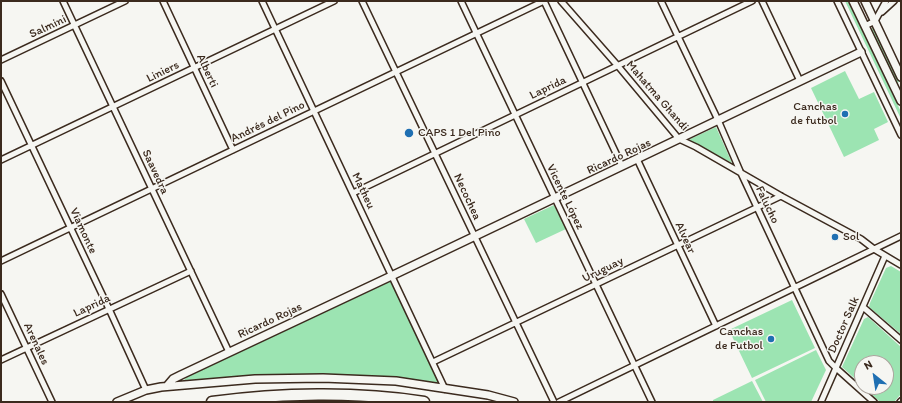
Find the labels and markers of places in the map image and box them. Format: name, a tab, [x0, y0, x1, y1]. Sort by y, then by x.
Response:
place label: Canchas de futbol	[791, 100, 837, 128]
marker: Canchas de futbol	[840, 109, 850, 119]
place label: CAPS 1 Del Pino	[418, 126, 501, 140]
marker: CAPS 1 Del Pino	[403, 127, 415, 139]
place label: Sol	[843, 230, 859, 244]
marker: Sol	[830, 232, 840, 242]
place label: Canchas de Futbol	[715, 325, 763, 353]
marker: Canchas de Futbol	[766, 334, 776, 344]

